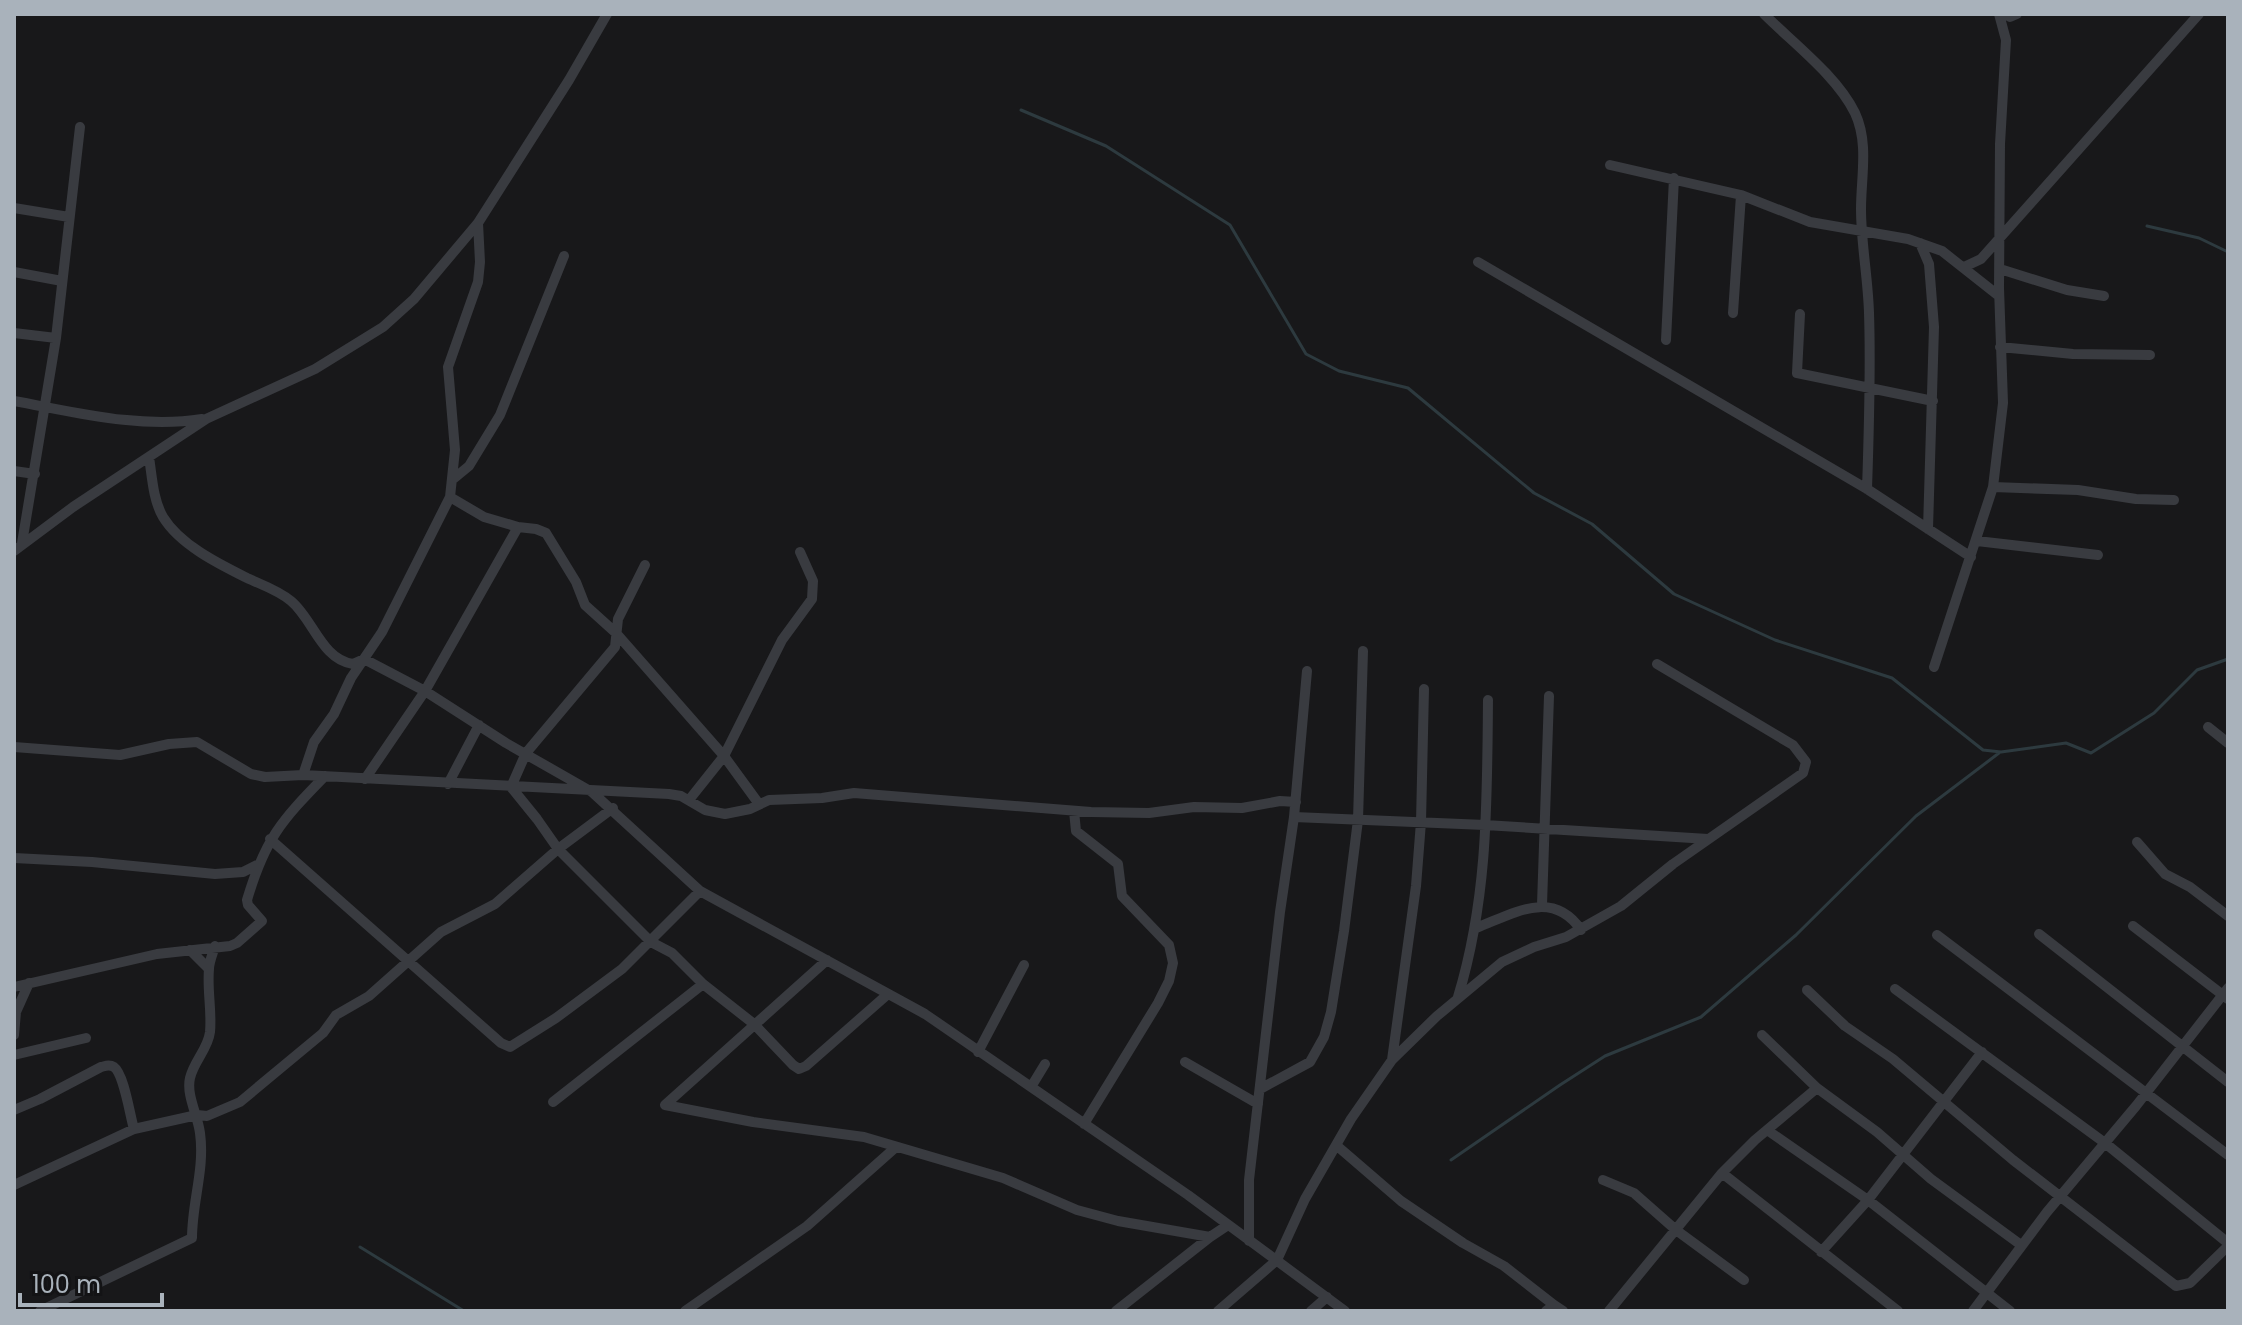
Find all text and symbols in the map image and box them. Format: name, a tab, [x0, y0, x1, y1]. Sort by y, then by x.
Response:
scale bar	[20, 1257, 162, 1307]
text: 100 m	[32, 1268, 101, 1301]

